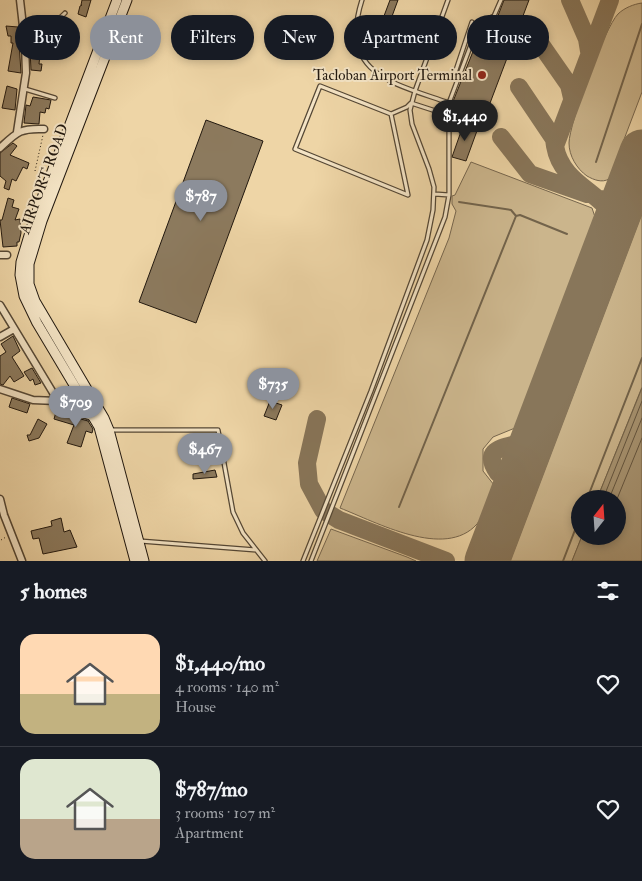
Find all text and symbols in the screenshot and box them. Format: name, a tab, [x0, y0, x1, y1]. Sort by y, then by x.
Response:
chip: Buy	[15, 15, 80, 60]
chip: Rent	[90, 15, 161, 60]
chip: Filters	[171, 15, 254, 60]
chip: New	[264, 15, 334, 60]
chip: Apartment	[344, 15, 457, 60]
chip: House	[467, 15, 549, 60]
place label: Tacloban Airport Terminal	[313, 66, 472, 86]
marker: Tacloban Airport Terminal	[476, 69, 488, 81]
pin: $1,440	[424, 100, 506, 142]
text: $1,440	[443, 106, 487, 126]
street label: AIRPORT ROAD	[15, 121, 73, 238]
pin: $787	[171, 180, 231, 222]
text: $787	[185, 186, 217, 206]
pin: $735	[243, 368, 303, 410]
text: $735	[258, 374, 288, 394]
pin: $709	[46, 386, 106, 428]
text: $709	[60, 392, 92, 412]
pin: $467	[175, 432, 235, 475]
text: $467	[188, 439, 222, 459]
north arrow	[571, 490, 626, 545]
map controls	[571, 490, 626, 545]
icon: filters	[594, 577, 622, 605]
text: 5 homes	[20, 578, 87, 605]
text: $1,440/mo	[175, 650, 265, 677]
icon: home	[60, 654, 120, 714]
icon: heart	[594, 670, 622, 698]
text: 4 rooms · 140 m²	[175, 677, 279, 697]
text: House	[175, 697, 216, 717]
text: $787/mo	[175, 776, 248, 803]
icon: home	[60, 779, 120, 839]
icon: heart	[594, 795, 622, 823]
text: 3 rooms · 107 m²	[175, 803, 275, 823]
text: Apartment	[175, 823, 243, 843]

